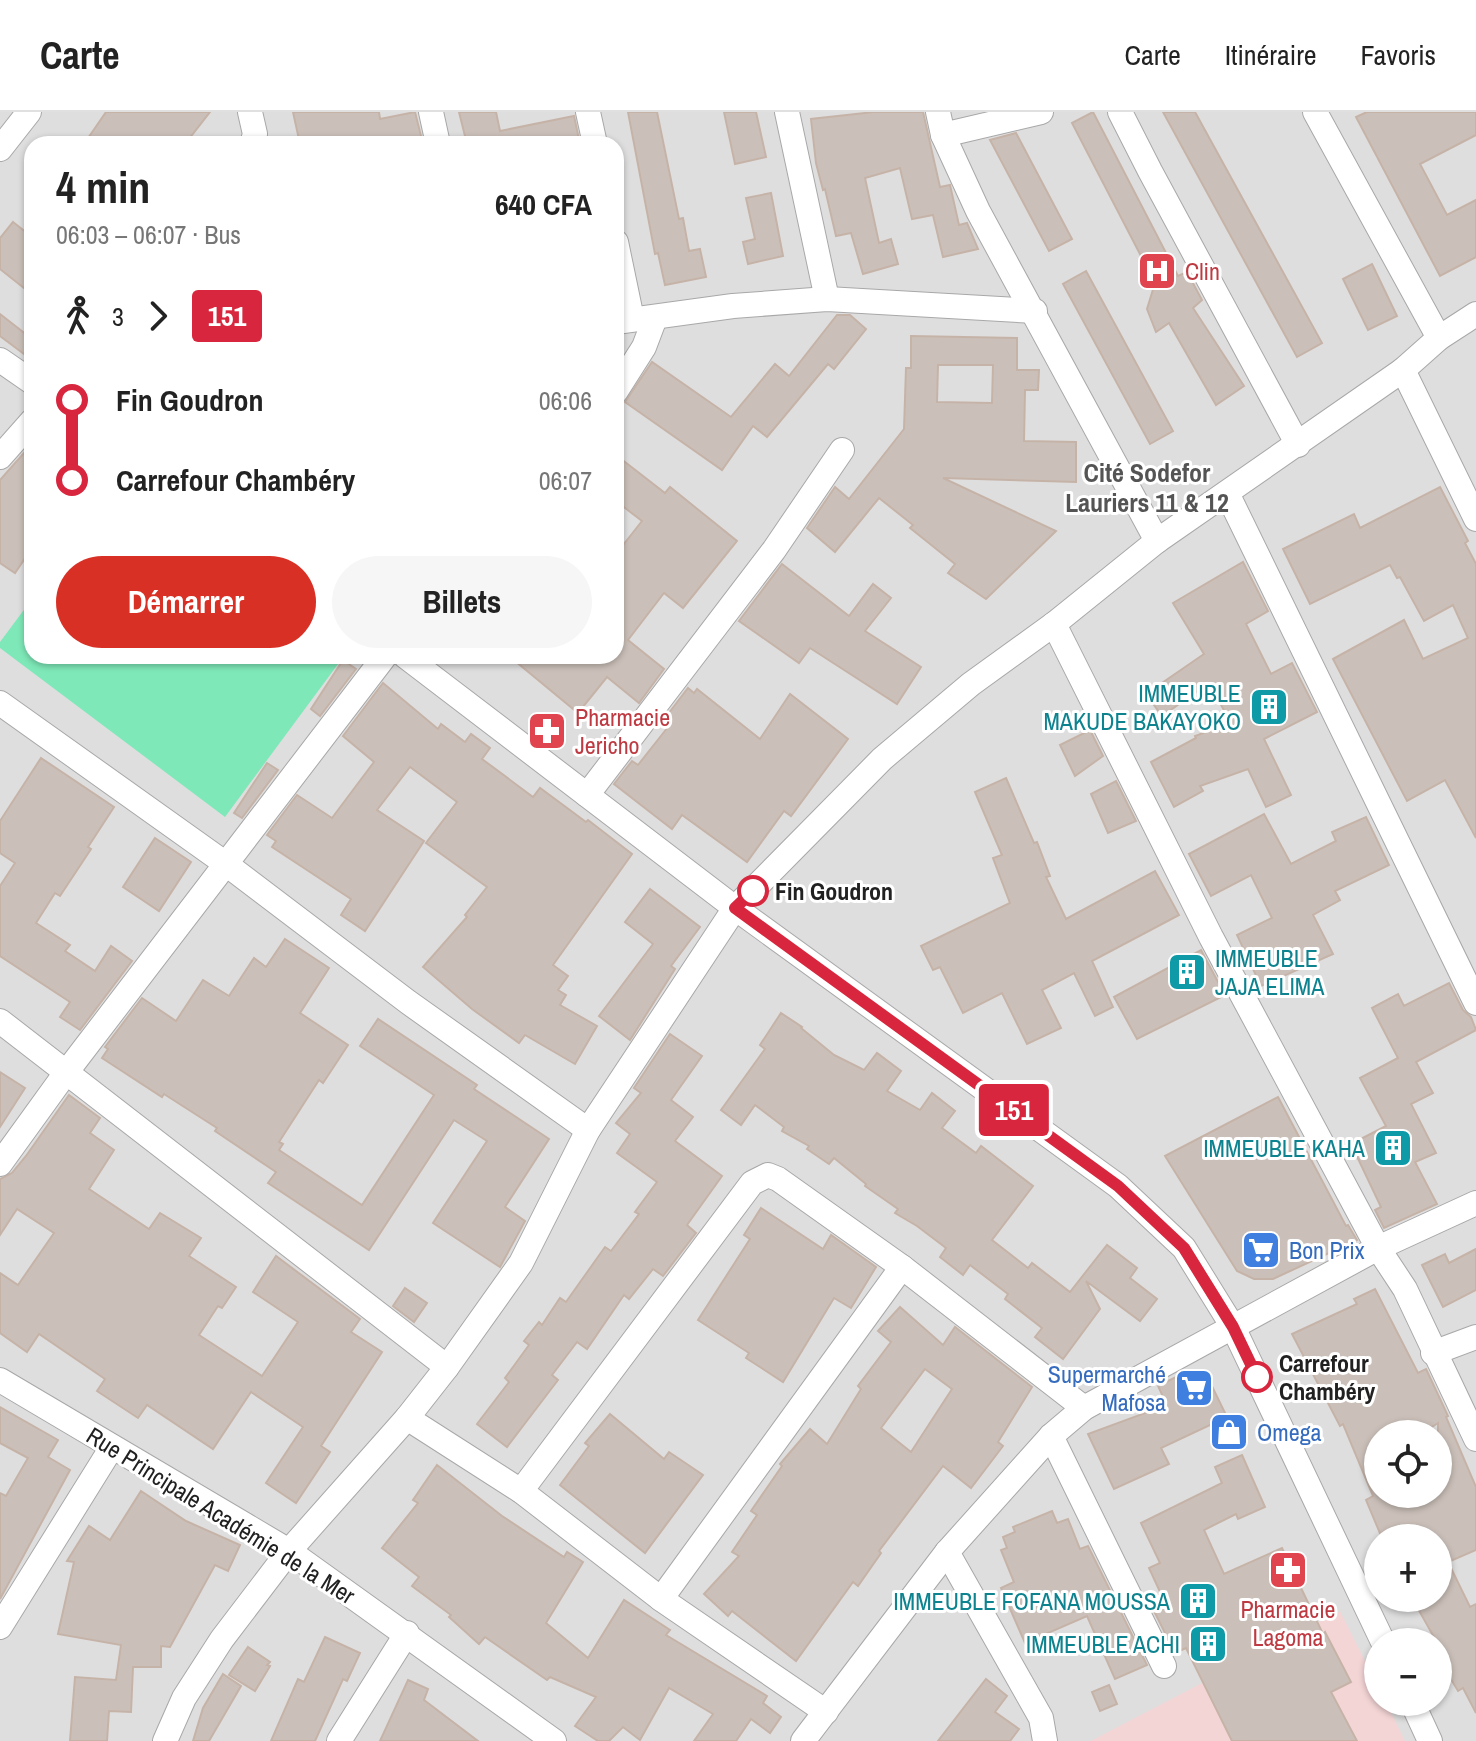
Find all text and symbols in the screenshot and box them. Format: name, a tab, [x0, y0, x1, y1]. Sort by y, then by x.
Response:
text: Carte	[40, 30, 120, 81]
text: Carte	[1125, 36, 1181, 74]
text: Itinéraire	[1225, 36, 1317, 74]
text: Favoris	[1361, 36, 1436, 74]
text: 4 min	[56, 157, 150, 217]
text: 640 CFA	[495, 184, 592, 224]
text: 06:03 – 06:07 · Bus	[56, 217, 241, 252]
hospital icon: Clin	[1136, 250, 1178, 292]
place label: Clin	[1185, 255, 1220, 287]
icon: walk	[56, 294, 100, 338]
icon: forward	[136, 294, 180, 338]
text: 151	[208, 297, 246, 335]
text: 3	[112, 299, 124, 334]
text: Fin Goudron	[116, 380, 264, 420]
text: 06:06	[539, 383, 592, 418]
district label: Cité Sodefor Lauriers 11 & 12	[1065, 455, 1229, 520]
text: Carrefour Chambéry	[116, 460, 355, 500]
text: 06:07	[539, 463, 592, 498]
button: Démarrer	[56, 556, 316, 648]
button: Billets	[332, 556, 592, 648]
place label: IMMEUBLE MAKUDE BAKAYOKO	[1043, 677, 1241, 737]
building icon: IMMEUBLE MAKUDE BAKAYOKO	[1248, 686, 1290, 728]
place label: Pharmacie Jericho	[575, 701, 670, 761]
pharmacy icon: Pharmacie Jericho	[526, 710, 568, 752]
place label: Fin Goudron	[775, 875, 893, 907]
marker: Fin Goudron	[738, 876, 768, 906]
place label: IMMEUBLE JAJA ELIMA	[1215, 942, 1325, 1002]
building icon: IMMEUBLE JAJA ELIMA	[1166, 951, 1208, 993]
line badge: 151	[968, 1084, 1060, 1136]
text: 151	[995, 1091, 1033, 1129]
building icon: IMMEUBLE KAHA	[1372, 1127, 1414, 1169]
place label: IMMEUBLE KAHA	[1203, 1132, 1366, 1164]
supermarket icon: Bon Prix	[1240, 1229, 1282, 1271]
place label: Bon Prix	[1289, 1234, 1365, 1266]
place label: Carrefour Chambéry	[1279, 1347, 1375, 1407]
place label: Supermarché Mafosa	[1048, 1358, 1166, 1418]
marker: Carrefour Chambéry	[1242, 1362, 1272, 1392]
supermarket icon: Supermarché Mafosa	[1173, 1367, 1215, 1409]
shop icon: Omega	[1208, 1411, 1250, 1453]
place label: Omega	[1257, 1416, 1322, 1448]
street label: Rue Principale Académie de la Mer	[81, 1419, 362, 1611]
map controls	[1364, 1420, 1452, 1716]
button: locate	[1364, 1420, 1452, 1508]
button: +	[1364, 1524, 1452, 1612]
pharmacy icon: Pharmacie Lagoma	[1267, 1549, 1309, 1591]
building icon: IMMEUBLE FOFANA MOUSSA	[1177, 1580, 1219, 1622]
place label: IMMEUBLE FOFANA MOUSSA	[893, 1585, 1171, 1617]
place label: Pharmacie Lagoma	[1240, 1593, 1336, 1653]
building icon: IMMEUBLE ACHI	[1187, 1623, 1229, 1665]
place label: IMMEUBLE ACHI	[1026, 1628, 1180, 1660]
button: −	[1364, 1628, 1452, 1716]

